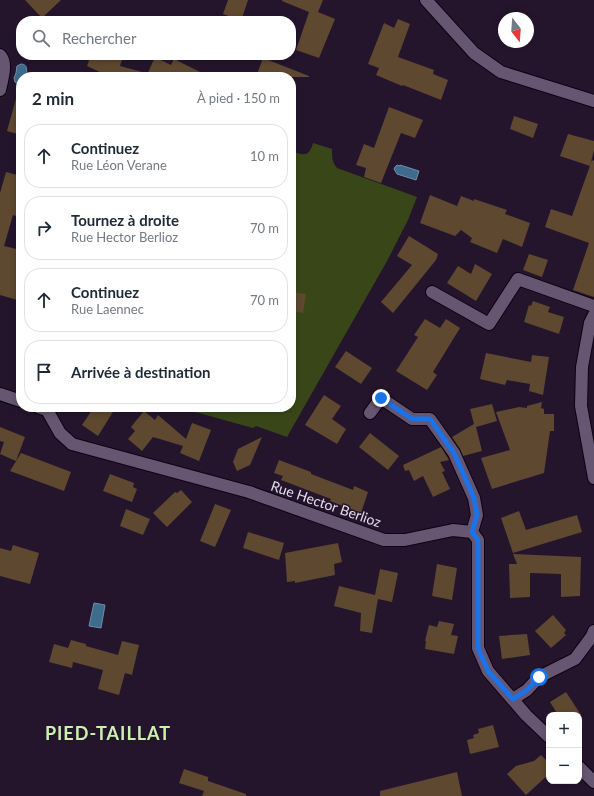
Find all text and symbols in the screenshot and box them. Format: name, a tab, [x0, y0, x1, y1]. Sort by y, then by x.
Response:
north arrow	[498, 12, 534, 48]
search box	[16, 16, 296, 60]
icon: search	[30, 27, 52, 49]
text: Rechercher	[62, 29, 136, 47]
text: 2 min	[32, 88, 74, 109]
text: À pied · 150 m	[197, 90, 280, 106]
text: Continuez	[71, 139, 139, 157]
icon: ahead	[33, 145, 55, 167]
text: 10 m	[250, 148, 279, 164]
text: Rue Léon Verane	[71, 157, 167, 173]
text: Tournez à droite	[71, 211, 179, 229]
icon: right	[33, 217, 55, 239]
text: 70 m	[250, 220, 279, 236]
text: Rue Hector Berlioz	[71, 229, 178, 245]
text: Continuez	[71, 283, 139, 301]
icon: ahead	[33, 289, 55, 311]
text: 70 m	[250, 292, 279, 308]
text: Rue Laennec	[71, 301, 144, 317]
icon: arrive	[33, 361, 55, 383]
text: Arrivée à destination	[71, 363, 210, 381]
route end	[372, 389, 390, 407]
street label: Rue Hector Berlioz	[269, 477, 383, 530]
route start	[530, 668, 548, 686]
map controls	[546, 712, 582, 784]
button: +	[546, 712, 582, 748]
district label: PIED-TAILLAT	[45, 722, 171, 744]
button: −	[546, 748, 582, 784]

